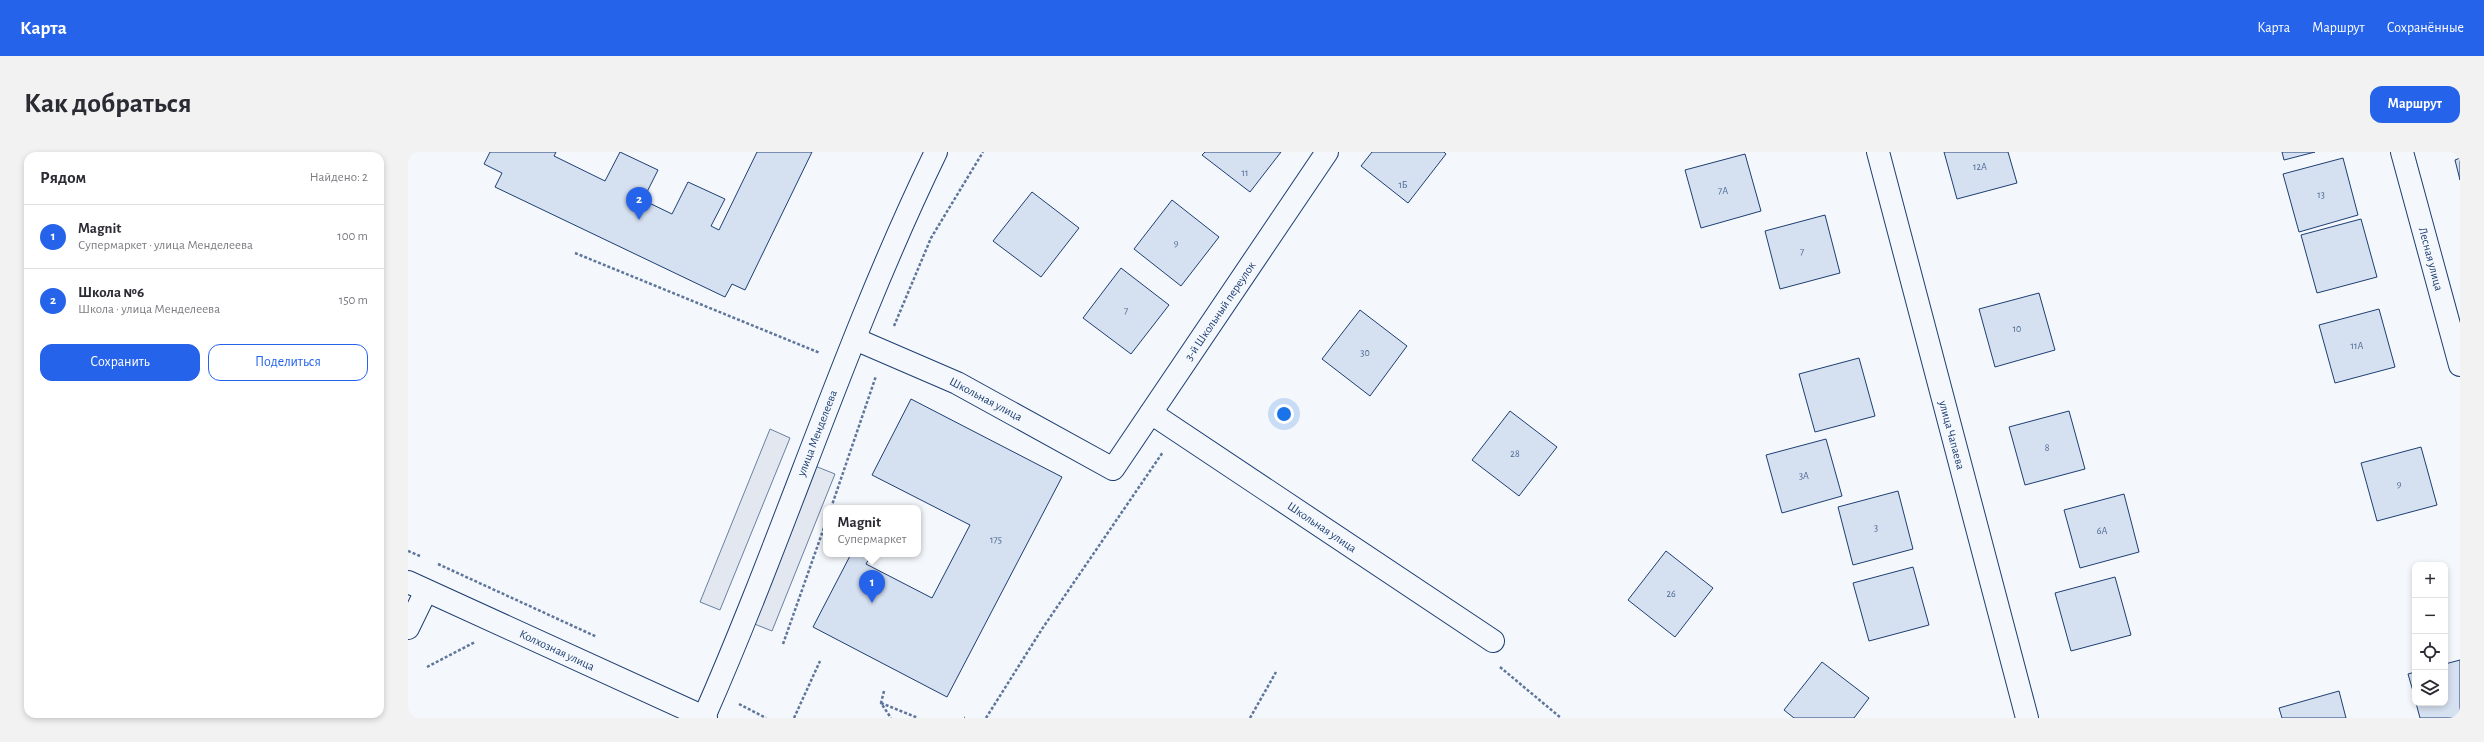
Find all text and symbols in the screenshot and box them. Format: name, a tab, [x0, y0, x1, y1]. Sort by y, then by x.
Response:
text: Карта	[20, 19, 67, 38]
text: Карта	[2257, 21, 2290, 35]
text: Маршрут	[2312, 21, 2365, 35]
text: Сохранённые	[2387, 21, 2464, 35]
button: Маршрут	[2370, 86, 2460, 123]
text: Как добраться	[24, 90, 192, 118]
house number: 12А	[1973, 162, 1987, 172]
house number: 11	[1242, 168, 1248, 178]
text: Рядом	[40, 169, 86, 186]
text: Найдено: 2	[310, 171, 368, 184]
house number: 1Б	[1398, 180, 1408, 190]
house number: 7А	[1718, 186, 1728, 196]
pin: 2	[626, 187, 652, 220]
house number: 13	[2317, 190, 2325, 200]
text: Magnit	[78, 221, 121, 236]
street label: Лесная улица	[2416, 226, 2445, 293]
text: 1	[51, 230, 55, 243]
text: 100 m	[337, 230, 368, 243]
house number: 9	[1174, 238, 1179, 248]
text: Супермаркет · улица Менделеева	[78, 239, 253, 252]
house number: 7	[1800, 247, 1804, 257]
street label: 3-й Школьный переулок	[1182, 259, 1259, 363]
text: Школа №6	[78, 285, 144, 300]
text: 2	[50, 294, 56, 307]
text: 150 m	[339, 294, 368, 307]
text: Школа · улица Менделеева	[78, 303, 220, 316]
house number: 7	[1124, 306, 1128, 316]
house number: 10	[2013, 324, 2021, 334]
house number: 11А	[2351, 341, 2363, 351]
button: Сохранить	[40, 344, 200, 381]
button: Поделиться	[208, 344, 368, 381]
house number: 30	[1360, 348, 1370, 358]
street label: Школьная улица	[947, 375, 1025, 424]
street label: улица Менделеева	[795, 388, 840, 479]
street label: улица Чапаева	[1936, 398, 1967, 472]
your location	[1274, 404, 1294, 424]
house number: 8	[2045, 443, 2050, 453]
house number: 28	[1510, 449, 1520, 459]
house number: 3А	[1799, 471, 1809, 481]
house number: 9	[2397, 479, 2402, 489]
street label: Школьная улица	[1285, 500, 1359, 556]
popup	[823, 505, 921, 557]
text: Magnit	[838, 515, 881, 530]
house number: 3	[1874, 523, 1878, 533]
house number: 6А	[2097, 526, 2107, 536]
text: Супермаркет	[838, 533, 906, 546]
house number: 175	[990, 535, 1002, 545]
map controls	[2412, 562, 2448, 706]
button: +	[2412, 562, 2448, 598]
pin: 1	[859, 570, 885, 603]
house number: 26	[1666, 589, 1676, 599]
button: −	[2412, 598, 2448, 634]
street label: Колхозная улица	[517, 627, 597, 674]
button: locate	[2412, 634, 2448, 670]
button: layers	[2412, 670, 2448, 706]

